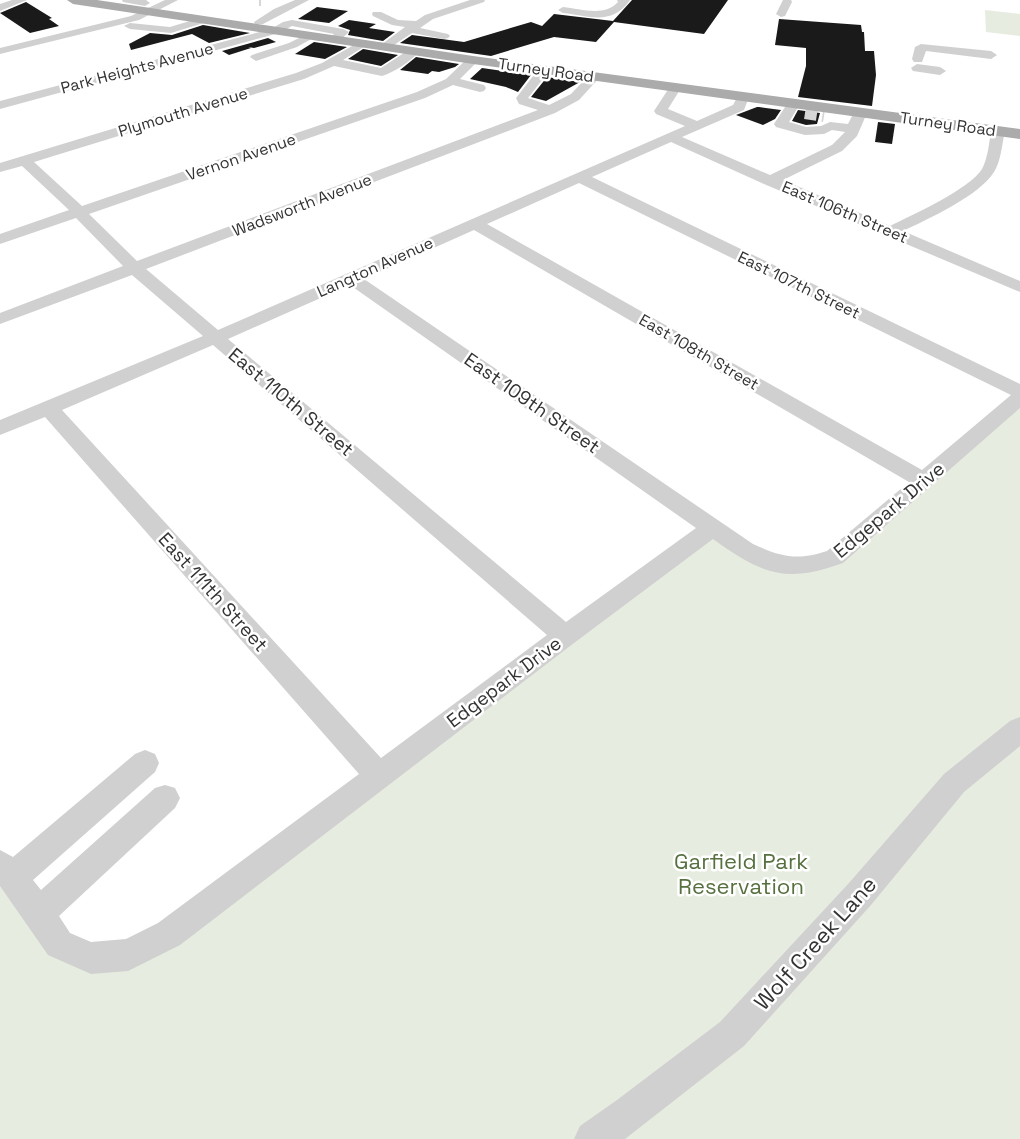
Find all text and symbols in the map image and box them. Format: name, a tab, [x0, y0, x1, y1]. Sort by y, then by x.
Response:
street label: Park Heights Avenue	[58, 37, 216, 99]
street label: Turney Road	[497, 53, 595, 87]
street label: Plymouth Avenue	[116, 82, 250, 142]
street label: Turney Road	[899, 107, 997, 141]
street label: Vernon Avenue	[183, 128, 299, 186]
street label: Wadsworth Avenue	[229, 169, 375, 241]
street label: East 106th Street	[779, 176, 911, 248]
street label: Langton Avenue	[314, 232, 436, 302]
street label: East 107th Street	[734, 246, 864, 324]
street label: East 108th Street	[635, 309, 763, 395]
street label: East 110th Street	[223, 342, 359, 462]
street label: East 109th Street	[459, 347, 605, 459]
street label: Edgepark Drive	[828, 456, 950, 564]
street label: East 111th Street	[153, 527, 273, 657]
street label: Edgepark Drive	[442, 631, 566, 733]
park label: Garfield Park Reservation	[674, 847, 808, 900]
street label: Wolf Creek Lane	[748, 870, 882, 1016]

